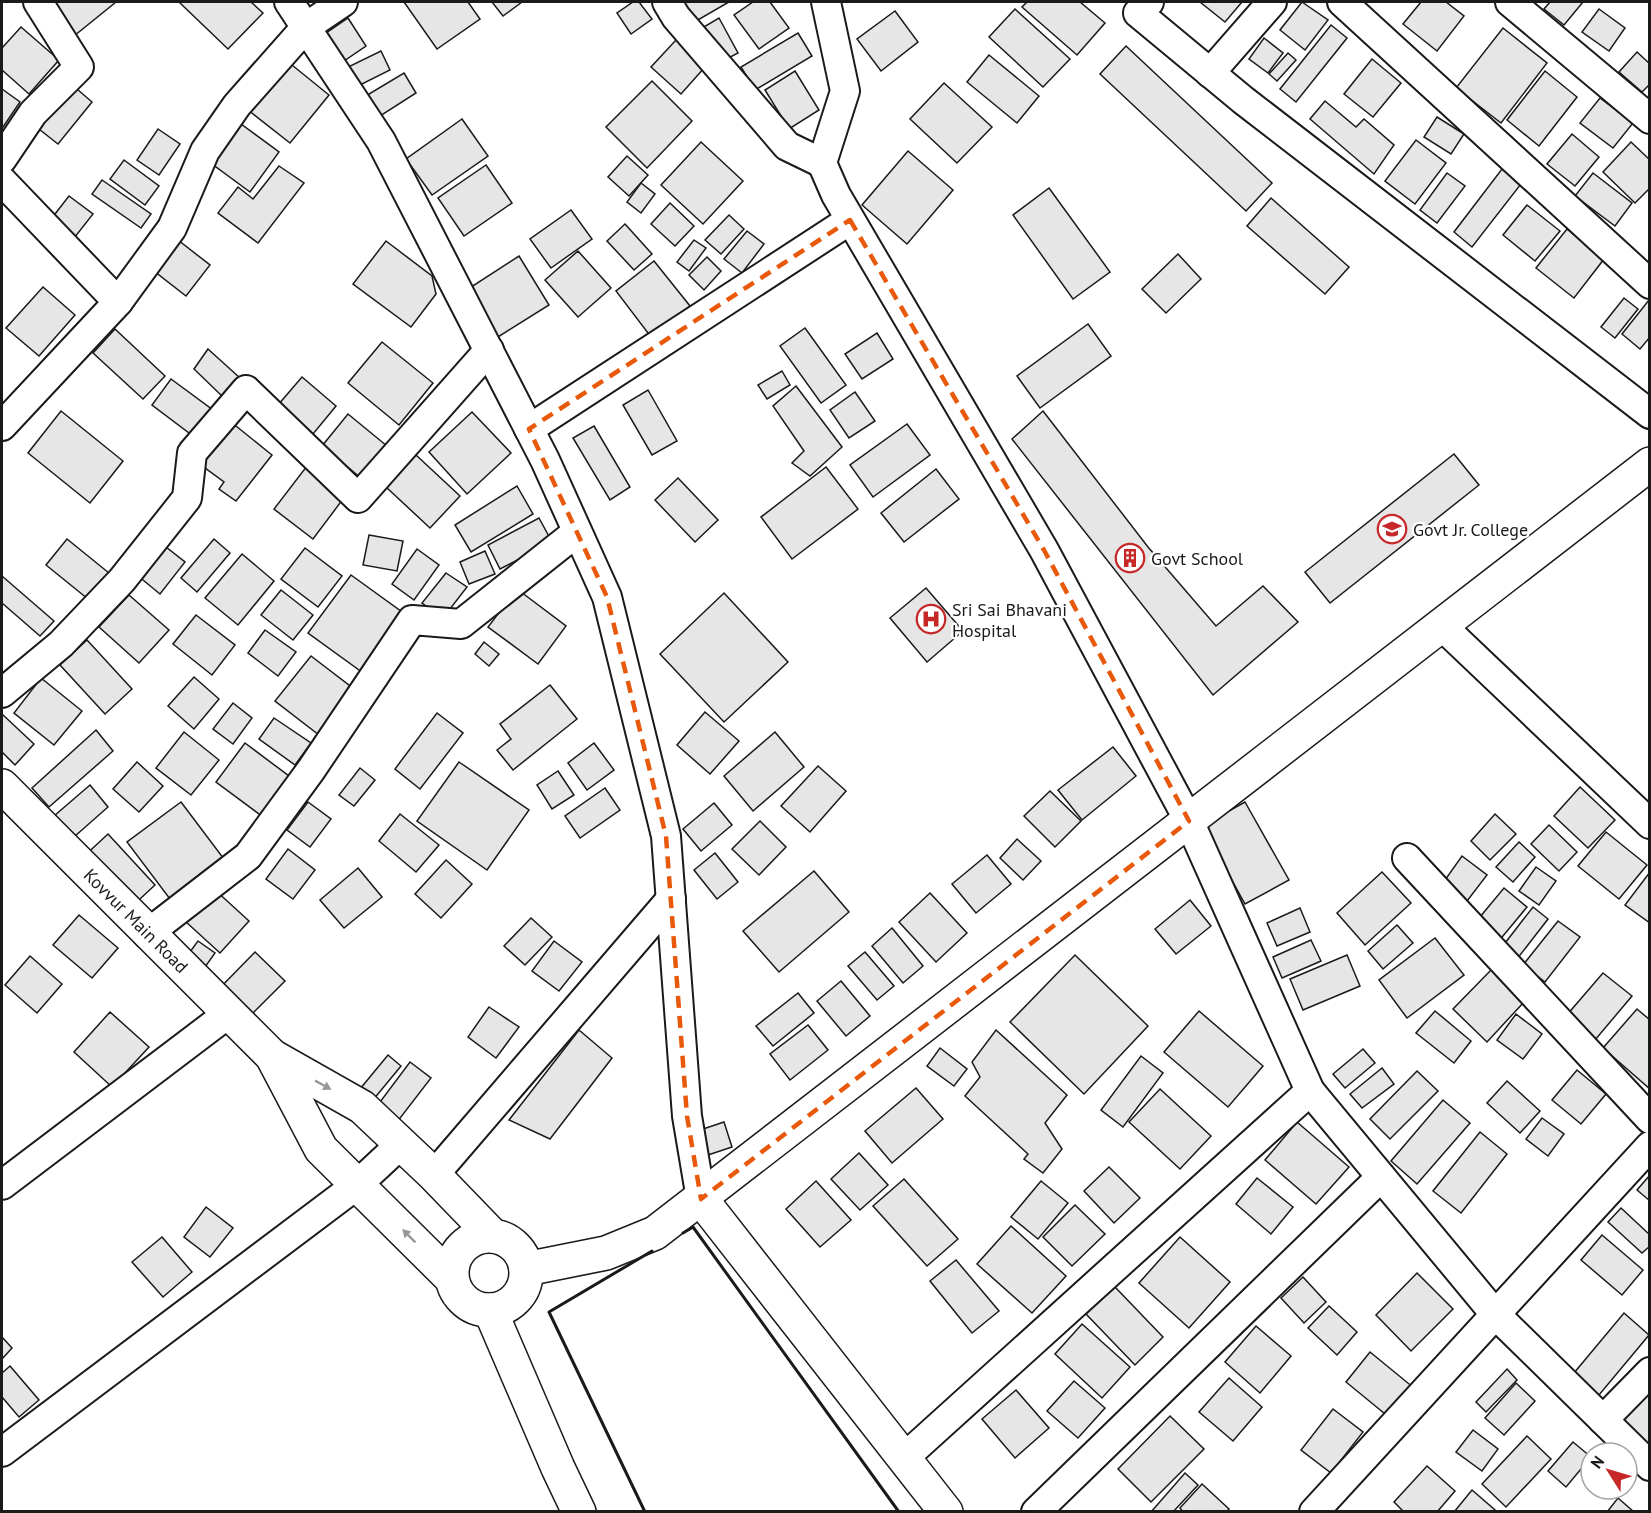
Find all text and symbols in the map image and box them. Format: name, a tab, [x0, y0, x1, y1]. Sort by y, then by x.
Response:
school or university icon: Govt Jr. College	[1376, 513, 1408, 545]
place label: Govt Jr. College	[1413, 518, 1528, 541]
building icon: Govt School	[1114, 542, 1146, 574]
place label: Govt School	[1151, 547, 1244, 570]
place label: Sri Sai Bhavani Hospital	[952, 598, 1067, 642]
hospital icon: Sri Sai Bhavani Hospital	[915, 603, 947, 635]
street label: Kovvur Main Road	[79, 863, 193, 977]
one-way arrow	[315, 1080, 332, 1090]
one-way arrow	[403, 1230, 417, 1244]
north arrow	[1579, 1441, 1639, 1501]
text: N	[1586, 1452, 1608, 1472]

